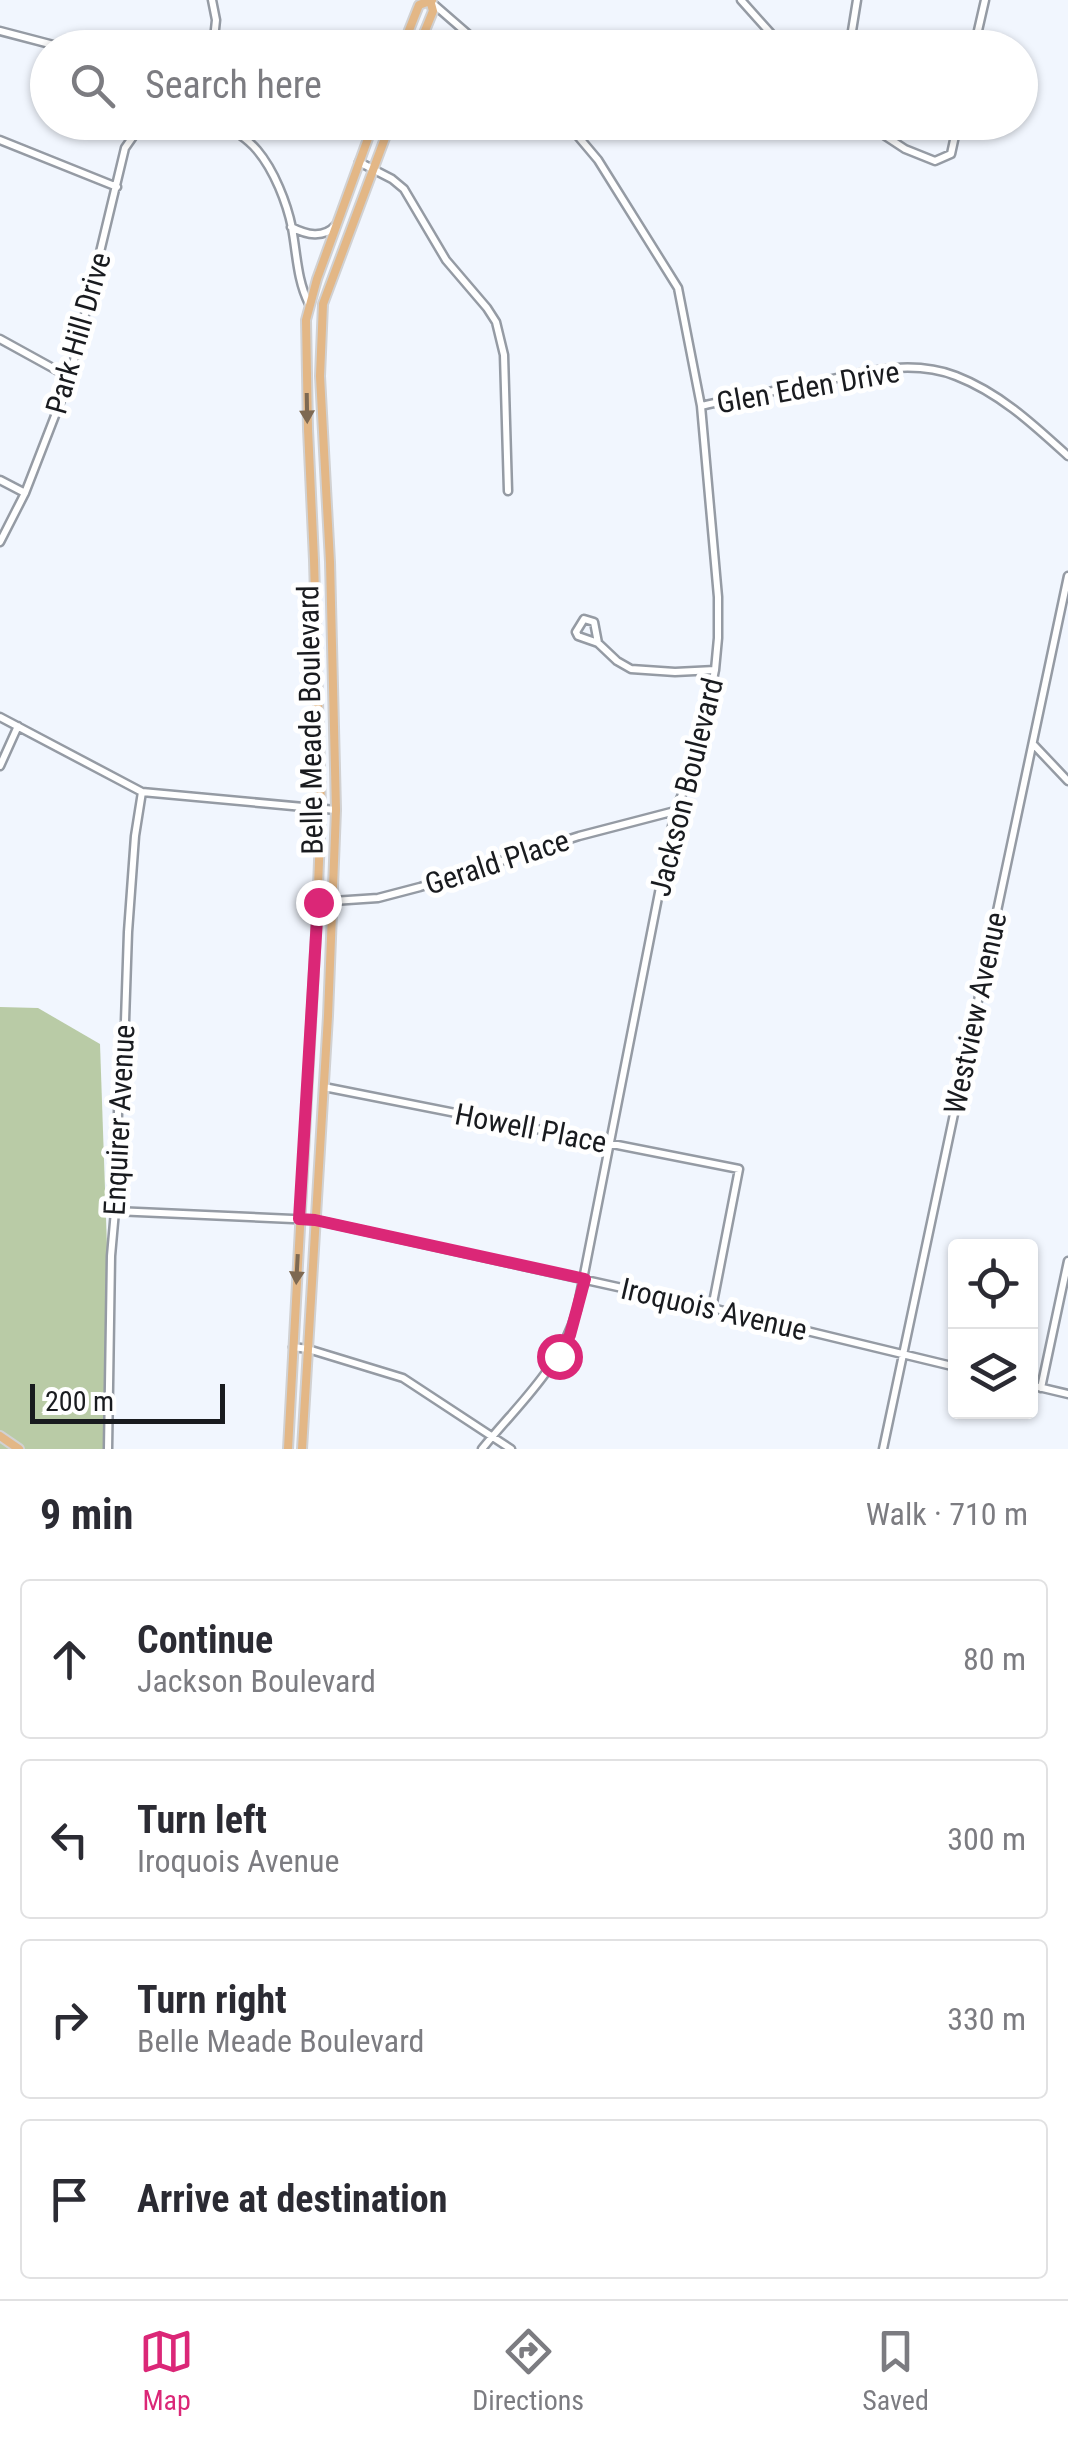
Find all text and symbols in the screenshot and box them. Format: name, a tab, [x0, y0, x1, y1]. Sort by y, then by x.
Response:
search box	[30, 30, 1038, 140]
icon: search	[65, 58, 120, 113]
text: Search here	[145, 63, 322, 107]
street label: Park Hill Drive	[38, 248, 118, 418]
street label: Glen Eden Drive	[714, 354, 902, 420]
one-way arrow	[299, 392, 315, 424]
street label: Belle Meade Boulevard	[290, 585, 330, 855]
street label: Jackson Boulevard	[642, 674, 730, 900]
street label: Gerald Place	[421, 822, 573, 902]
route end	[296, 880, 342, 926]
street label: Westview Avenue	[937, 909, 1013, 1117]
street label: Enquirer Avenue	[97, 1024, 141, 1216]
street label: Howell Place	[452, 1096, 610, 1160]
map controls	[948, 1239, 1038, 1419]
button: locate	[948, 1239, 1038, 1329]
one-way arrow	[289, 1254, 305, 1286]
street label: Iroquois Avenue	[618, 1271, 810, 1347]
button: layers	[948, 1329, 1038, 1419]
route start	[537, 1334, 583, 1380]
scale bar	[30, 1379, 225, 1424]
text: 200 m	[45, 1385, 114, 1418]
text: 9 min	[40, 1490, 133, 1539]
text: Walk · 710 m	[866, 1495, 1028, 1533]
text: Continue	[137, 1618, 273, 1662]
icon: ahead	[42, 1632, 97, 1687]
text: 80 m	[963, 1640, 1026, 1678]
text: Jackson Boulevard	[137, 1662, 376, 1700]
text: Turn left	[137, 1798, 267, 1842]
icon: left	[42, 1812, 97, 1867]
text: 300 m	[947, 1820, 1026, 1858]
text: Iroquois Avenue	[137, 1842, 339, 1880]
text: Turn right	[137, 1978, 287, 2022]
icon: right	[42, 1992, 97, 2047]
text: 330 m	[947, 2000, 1026, 2038]
text: Belle Meade Boulevard	[137, 2022, 424, 2060]
icon: arrive	[42, 2172, 97, 2227]
text: Arrive at destination	[137, 2177, 447, 2221]
tab: Map	[139, 2324, 194, 2417]
tab: Directions	[472, 2324, 584, 2417]
tab: Saved	[862, 2324, 929, 2417]

